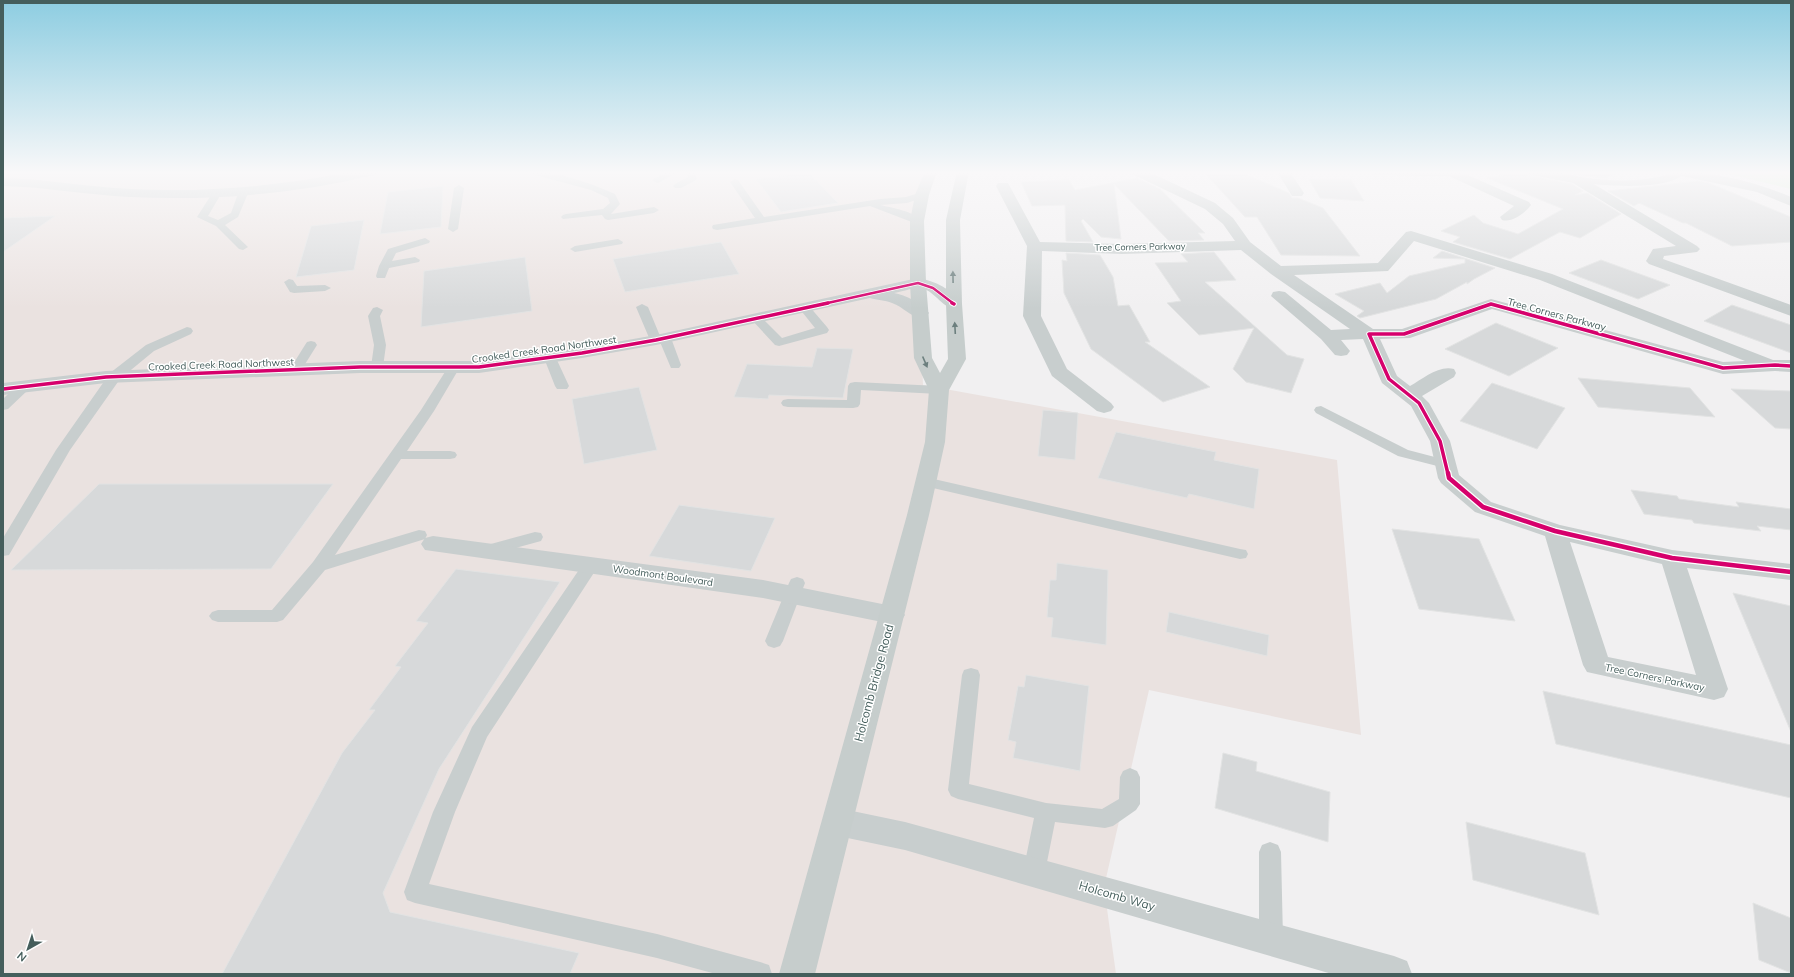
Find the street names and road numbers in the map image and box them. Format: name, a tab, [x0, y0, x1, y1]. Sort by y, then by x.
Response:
street label: Tree Corners Parkway	[1094, 240, 1186, 254]
street label: Tree Corners Parkway	[1506, 295, 1608, 334]
street label: Crooked Creek Road Northwest	[471, 333, 618, 366]
street label: Crooked Creek Road Northwest	[148, 355, 295, 374]
street label: Woodmont Boulevard	[612, 562, 714, 589]
street label: Holcomb Bridge Road	[851, 622, 896, 743]
street label: Tree Corners Parkway	[1604, 661, 1706, 695]
street label: Holcomb Way	[1077, 877, 1158, 914]

